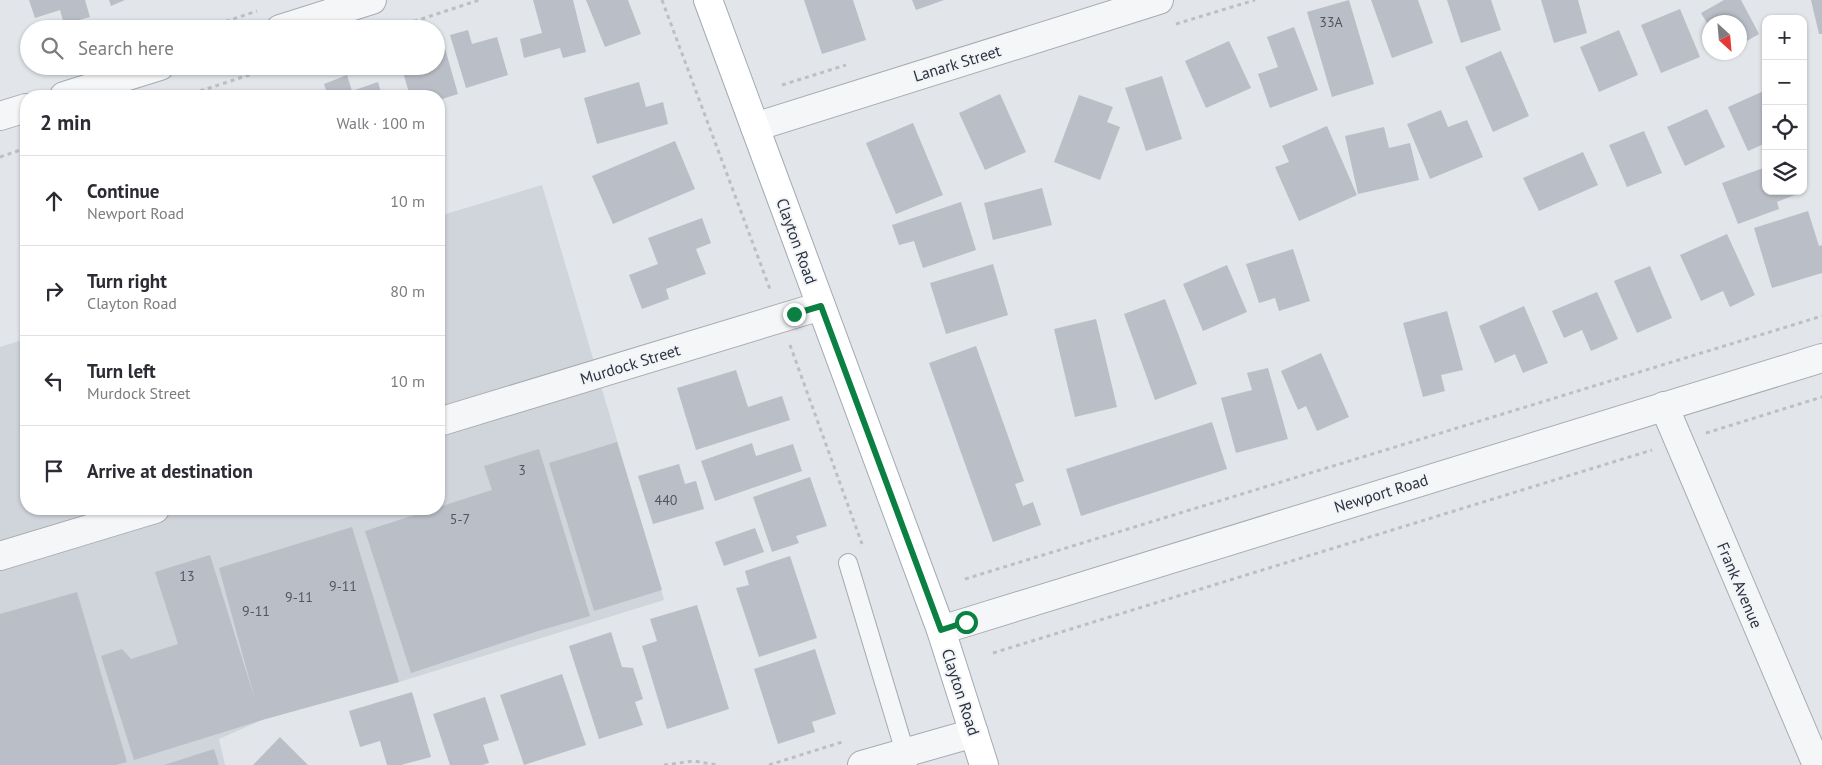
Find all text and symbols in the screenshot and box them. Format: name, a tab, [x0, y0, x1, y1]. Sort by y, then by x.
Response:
house number: 33A	[1319, 13, 1344, 31]
north arrow	[1702, 15, 1747, 60]
map controls	[1762, 15, 1807, 195]
button: +	[1762, 15, 1807, 60]
search box	[20, 20, 445, 75]
icon: search	[38, 34, 66, 62]
text: Search here	[78, 36, 174, 60]
street label: Lanark Street	[911, 40, 1004, 86]
button: −	[1762, 60, 1807, 105]
button: locate	[1762, 105, 1807, 150]
text: 2 min	[40, 109, 91, 136]
text: Walk · 100 m	[336, 113, 425, 133]
button: layers	[1762, 150, 1807, 195]
text: Continue	[87, 179, 159, 203]
icon: ahead	[40, 187, 68, 215]
text: 10 m	[390, 191, 425, 211]
street label: Clayton Road	[772, 195, 822, 287]
text: Newport Road	[87, 203, 184, 223]
text: Turn right	[87, 269, 167, 293]
icon: right	[40, 277, 68, 305]
text: 80 m	[390, 281, 425, 301]
text: Clayton Road	[87, 293, 177, 313]
route end	[783, 303, 806, 326]
street label: Murdock Street	[578, 339, 683, 389]
text: Turn left	[87, 359, 156, 383]
icon: left	[40, 367, 68, 395]
text: 10 m	[390, 371, 425, 391]
text: Murdock Street	[87, 383, 190, 403]
icon: arrive	[40, 457, 68, 485]
text: Arrive at destination	[87, 459, 253, 483]
house number: 3	[518, 461, 526, 479]
street label: Newport Road	[1332, 469, 1430, 517]
house number: 440	[655, 491, 678, 509]
house number: 5-7	[450, 510, 470, 528]
street label: Frank Avenue	[1713, 539, 1767, 631]
house number: 13	[179, 567, 195, 585]
house number: 9-11	[329, 577, 357, 595]
house number: 9-11	[285, 588, 313, 606]
house number: 9-11	[242, 602, 270, 620]
route start	[955, 611, 978, 634]
street label: Clayton Road	[938, 646, 984, 738]

